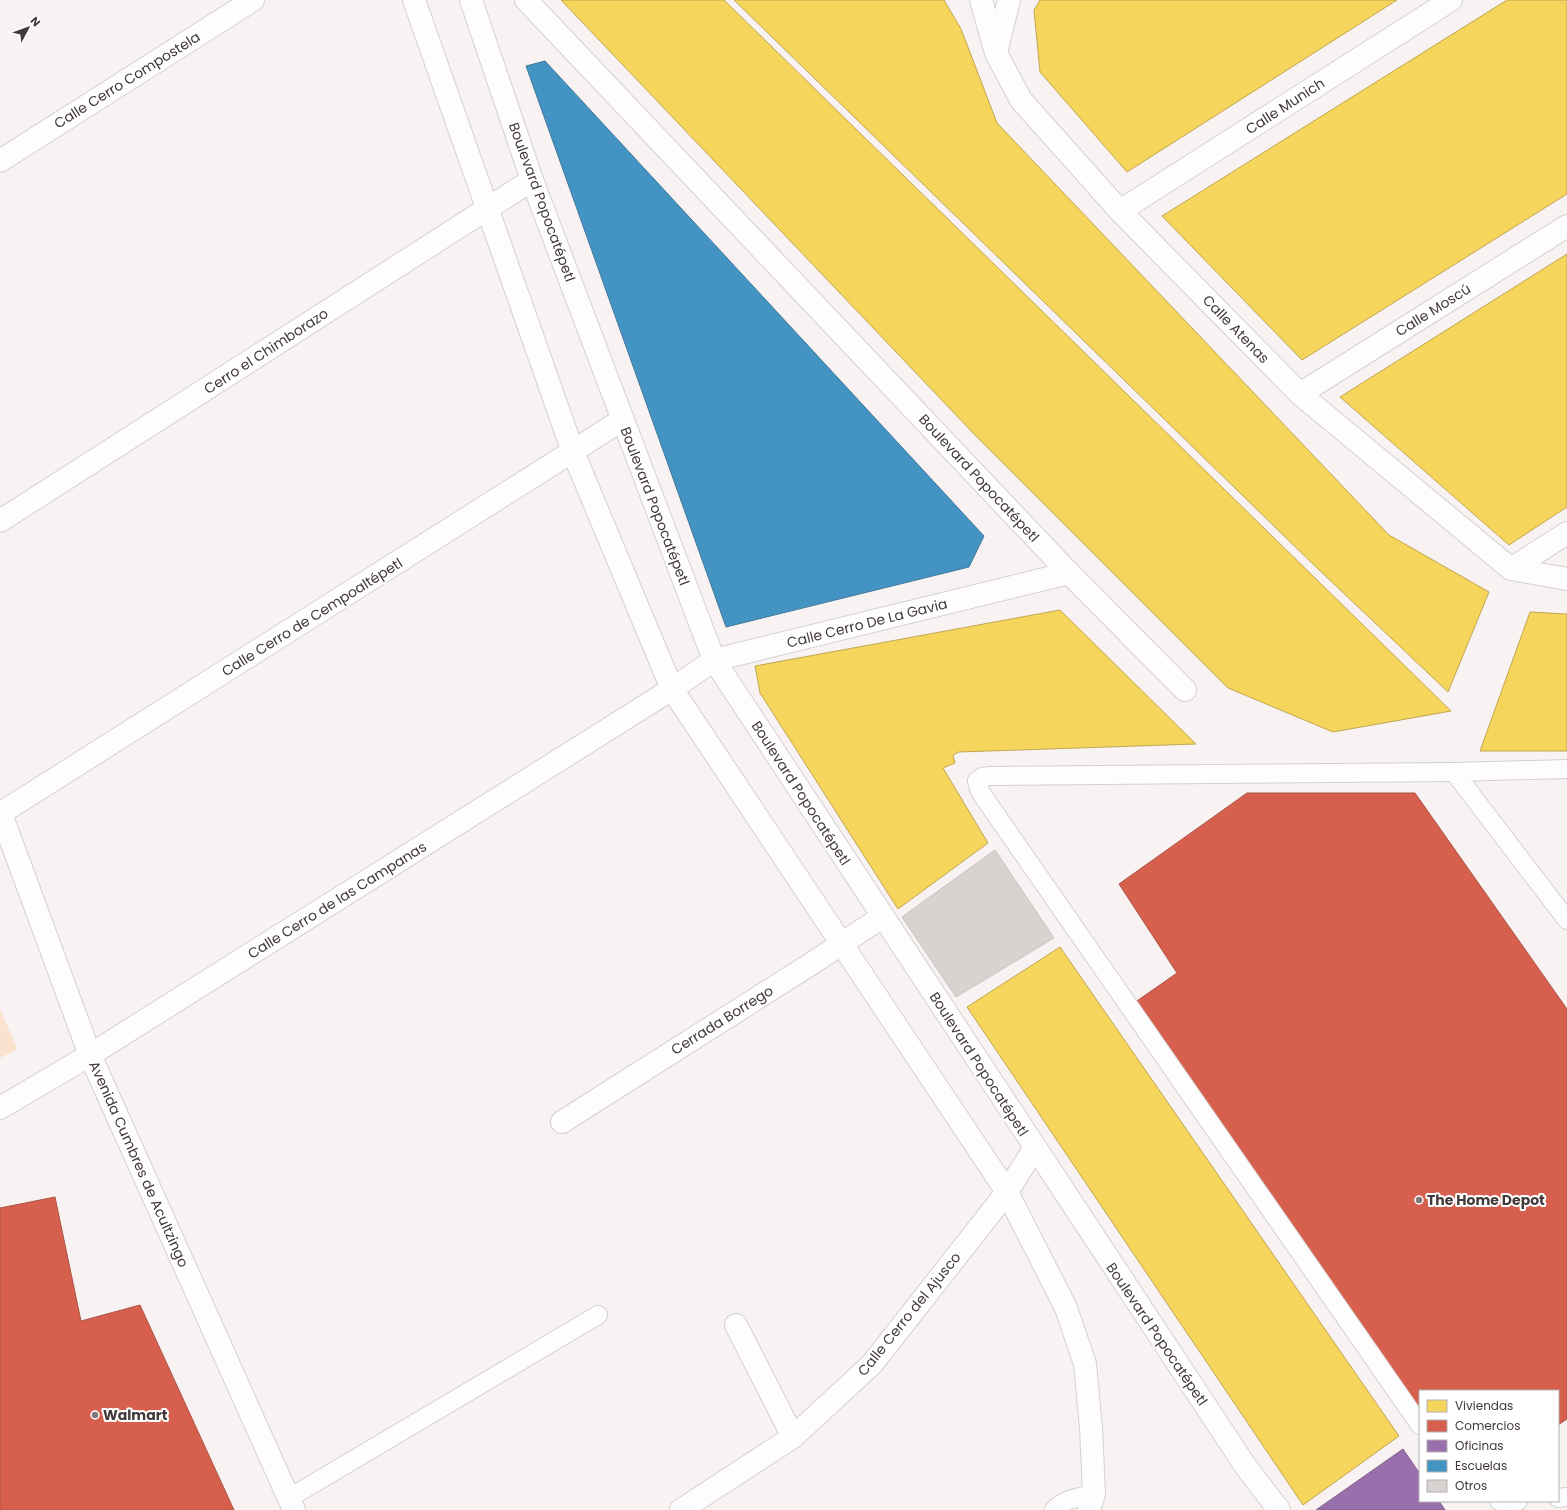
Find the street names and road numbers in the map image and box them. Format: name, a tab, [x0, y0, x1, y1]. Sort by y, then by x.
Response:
street label: Calle Cerro Compostela	[50, 27, 204, 133]
street label: Calle Munich	[1242, 73, 1328, 139]
street label: Boulevard Popocatépetl	[504, 120, 580, 284]
street label: Calle Moscú	[1392, 279, 1474, 341]
street label: Calle Atenas	[1198, 290, 1274, 368]
street label: Cerro el Chimborazo	[200, 303, 332, 399]
street label: Boulevard Popocatépetl	[914, 410, 1044, 546]
street label: Boulevard Popocatépetl	[616, 424, 694, 588]
street label: Calle Cerro de Cempoaltépetl	[218, 553, 406, 681]
street label: Calle Cerro De La Gavia	[785, 593, 949, 653]
street label: Boulevard Popocatépetl	[747, 717, 855, 869]
street label: Calle Cerro de las Campanas	[244, 837, 430, 963]
street label: Cerrada Borrego	[667, 980, 777, 1060]
street label: Boulevard Popocatépetl	[925, 988, 1033, 1140]
street label: Avenida Cumbres de Acultzingo	[84, 1058, 194, 1270]
street label: Calle Cerro del Ajusco	[853, 1248, 965, 1380]
street label: Boulevard Popocatépetl	[1102, 1259, 1212, 1409]

